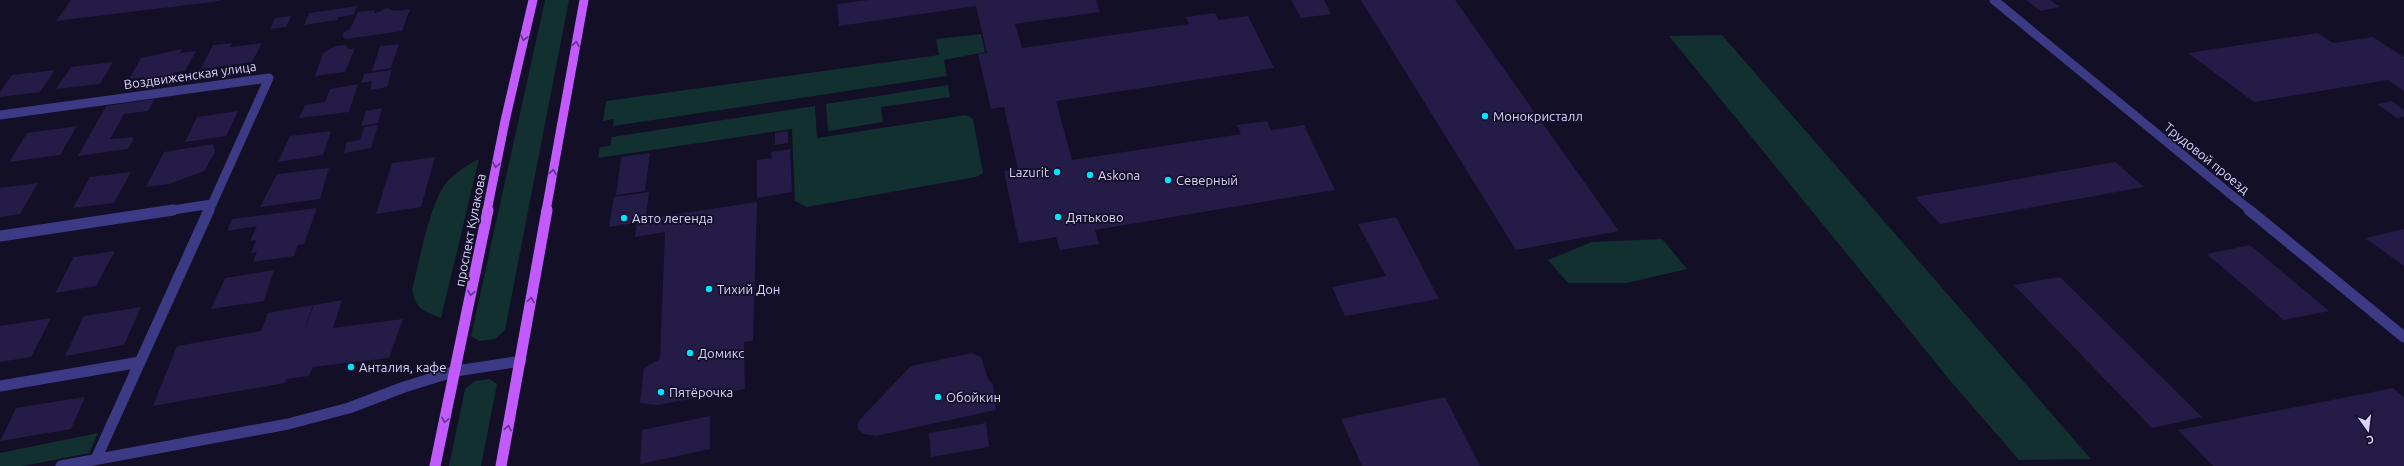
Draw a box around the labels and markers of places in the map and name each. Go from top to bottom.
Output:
place label: Монокристалл [1493,109,1583,123]
marker: Монокристалл [1480,111,1490,121]
place label: Lazurit [1009,165,1049,179]
marker: Lazurit [1052,167,1062,177]
place label: Askona [1098,168,1140,182]
marker: Askona [1085,170,1095,180]
place label: Северный [1176,173,1238,187]
marker: Северный [1163,175,1173,185]
place label: Дятьково [1066,210,1124,224]
place label: Авто легенда [632,211,713,225]
marker: Дятьково [1053,212,1063,222]
marker: Авто легенда [619,213,629,223]
place label: Тихий Дон [717,282,780,296]
marker: Тихий Дон [704,284,714,294]
place label: Домикс [698,346,744,360]
marker: Домикс [685,348,695,358]
place label: Анталия, кафе [359,360,446,375]
marker: Анталия, кафе [346,362,356,372]
place label: Пятёрочка [669,385,733,399]
marker: Пятёрочка [656,387,666,397]
place label: Обойкин [946,390,1001,404]
marker: Обойкин [933,392,943,402]

